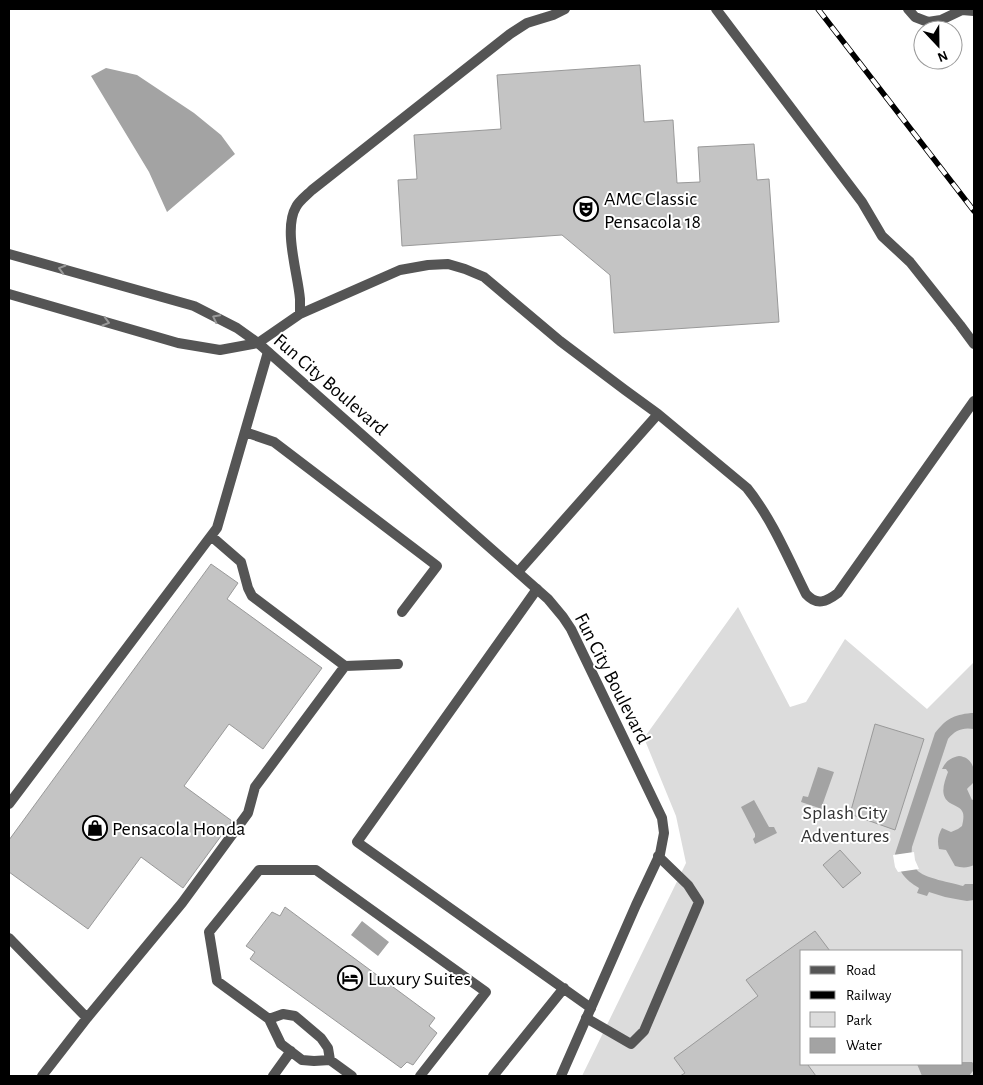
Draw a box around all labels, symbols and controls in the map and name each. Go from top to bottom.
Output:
north arrow [913,20,963,70]
text: N [935,48,950,64]
place label: AMC Classic Pensacola 18 [604,189,701,232]
theatre icon: AMC Classic Pensacola 18 [573,196,599,222]
one-way arrow [58,264,67,274]
one-way arrow [213,314,222,324]
one-way arrow [101,317,110,327]
street label: Fun City Boulevard [270,330,391,439]
street label: Fun City Boulevard [571,610,654,747]
park label: Splash City Adventures [801,803,889,846]
shop icon: Pensacola Honda [82,815,108,841]
place label: Pensacola Honda [112,819,246,839]
legend [800,950,963,1065]
text: Road [846,963,876,978]
hotel icon: Luxury Suites [337,965,363,991]
place label: Luxury Suites [368,969,471,989]
text: Railway [846,988,892,1003]
text: Park [846,1013,872,1028]
text: Water [846,1038,882,1053]

